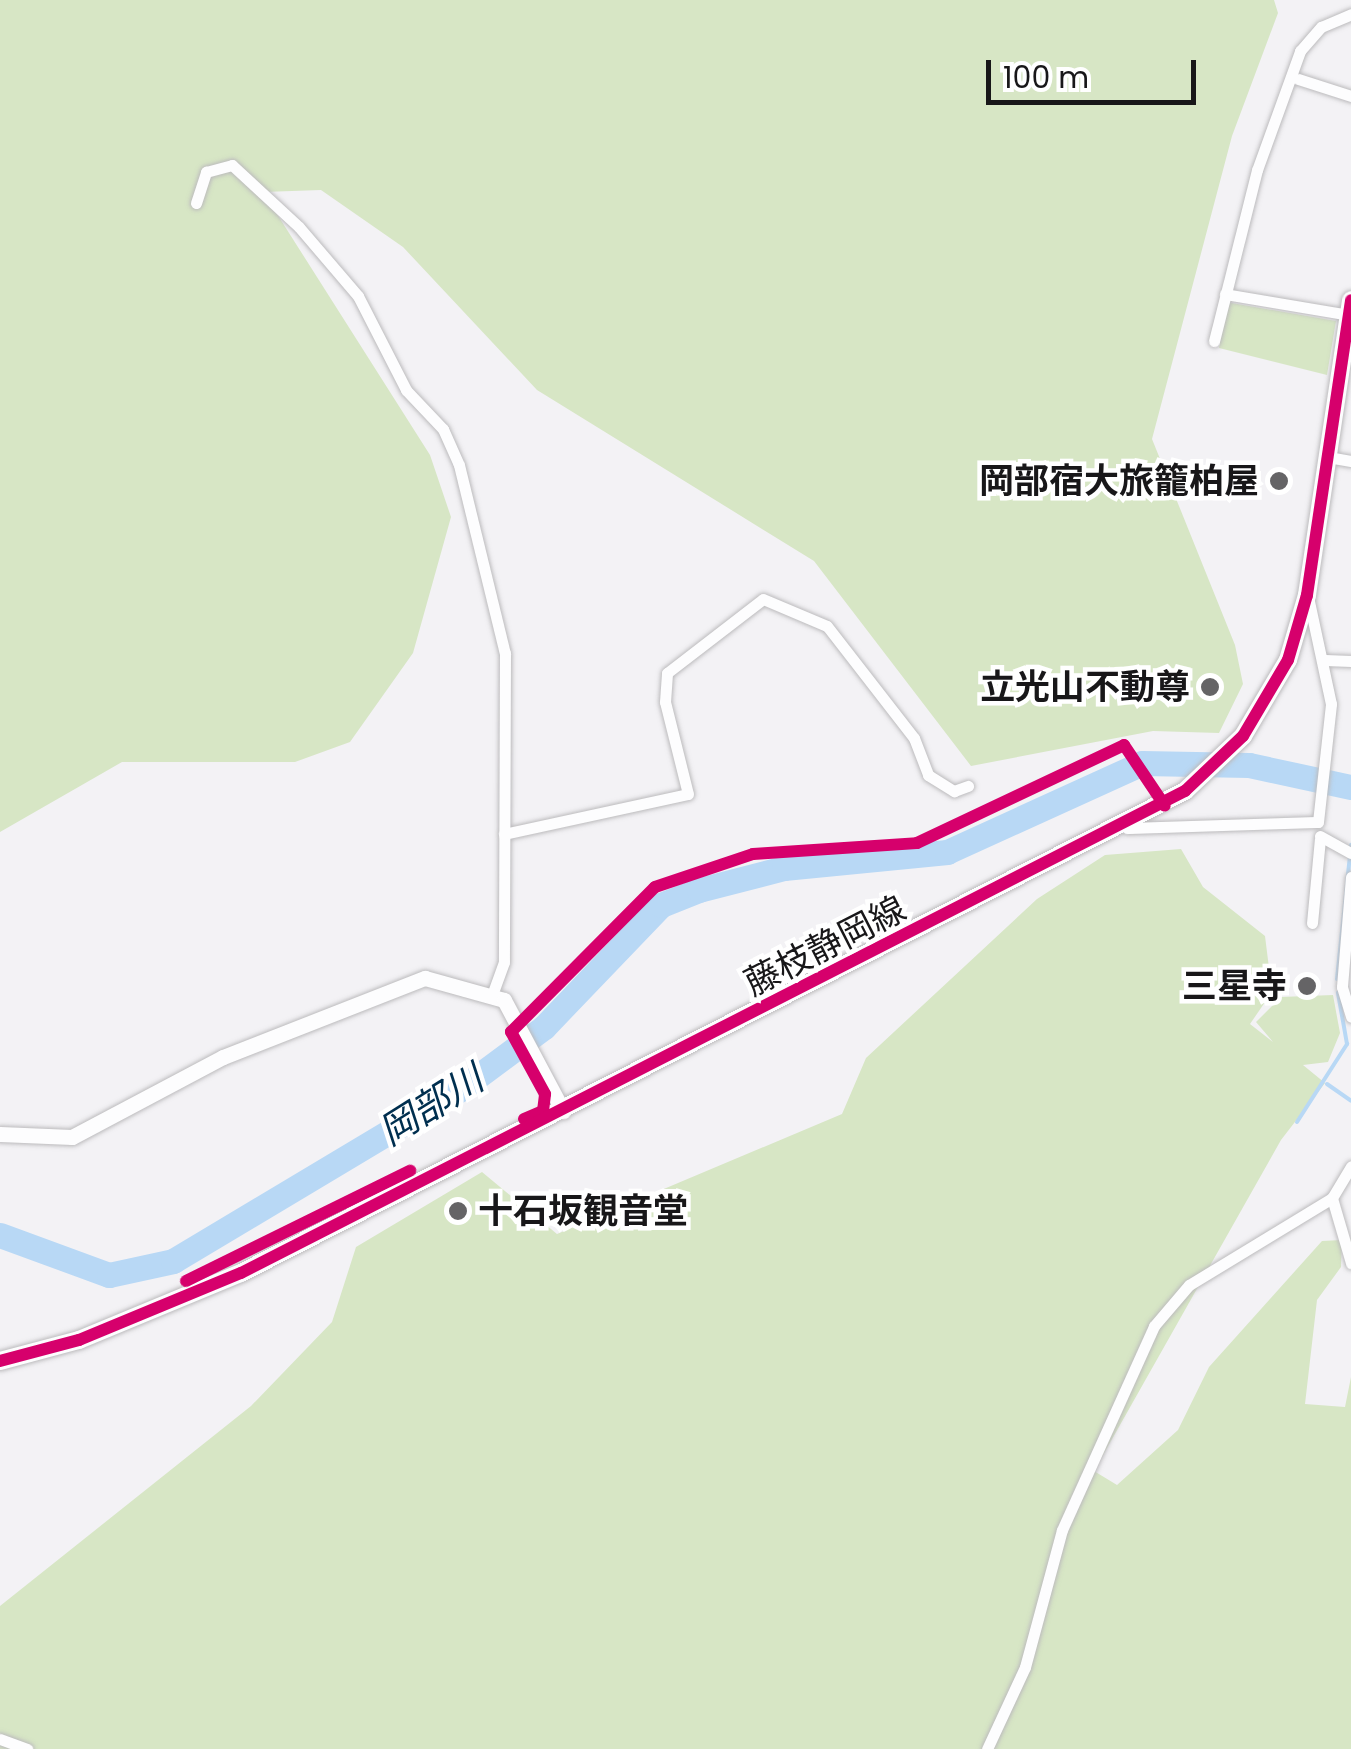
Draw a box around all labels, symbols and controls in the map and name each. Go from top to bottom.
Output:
scale bar [991,40,1201,102]
text: 100 m [1003,56,1089,99]
place label: 岡部宿大旅籠柏屋 [979,460,1259,502]
marker: 岡部宿大旅籠柏屋 [1268,470,1290,492]
place label: 立光山不動尊 [980,666,1190,708]
marker: 立光山不動尊 [1199,676,1221,698]
street label: 藤枝静岡線 [738,888,912,1004]
place label: 三星寺 [1182,965,1287,1007]
marker: 三星寺 [1296,975,1318,997]
water label: 岡部川 [371,1055,491,1155]
place label: 十石坂観音堂 [478,1190,688,1232]
marker: 十石坂観音堂 [447,1200,469,1222]

